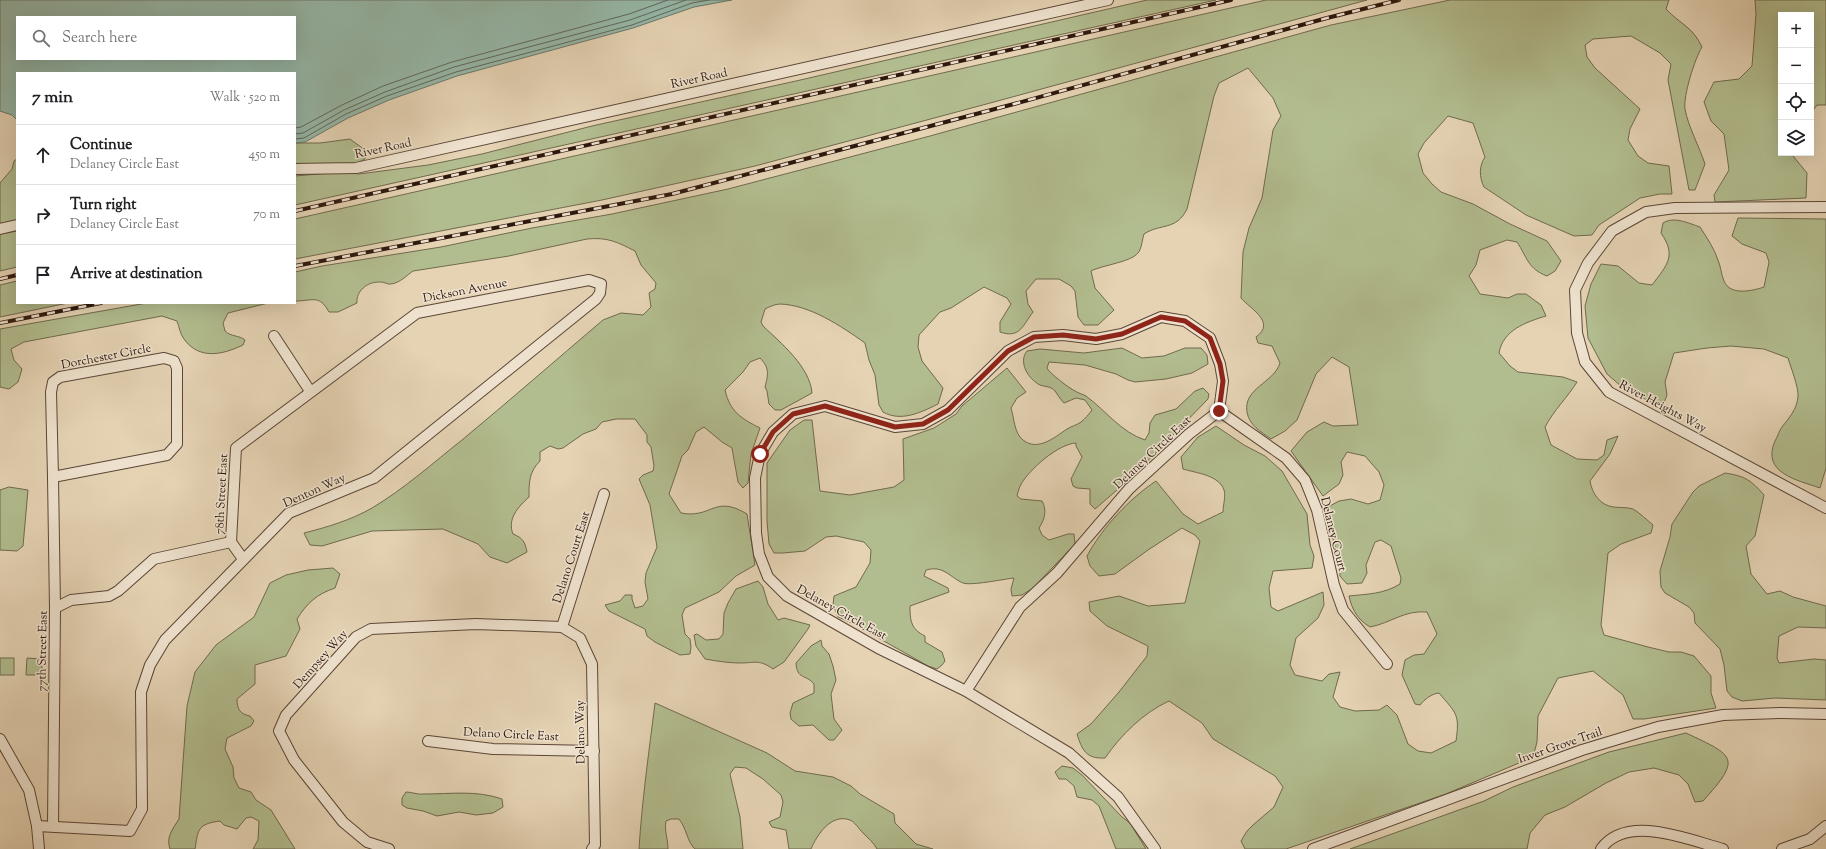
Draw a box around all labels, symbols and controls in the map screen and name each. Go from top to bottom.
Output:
map controls [1778,12,1814,156]
button: + [1778,12,1814,48]
search box [16,16,296,60]
icon: search [30,27,52,49]
text: Search here [62,28,137,49]
button: − [1778,48,1814,84]
street label: River Road [669,64,729,94]
button: locate [1778,84,1814,120]
text: 7 min [32,86,73,110]
text: Walk · 520 m [210,89,280,107]
button: layers [1778,120,1814,156]
street label: River Road [353,134,413,164]
text: Continue [70,135,132,156]
icon: ahead [32,144,54,166]
text: 450 m [249,146,280,164]
text: Delaney Circle East [70,156,179,174]
text: Turn right [70,195,136,216]
icon: right [32,204,54,226]
text: 70 m [253,206,280,224]
text: Delaney Circle East [70,216,179,234]
icon: arrive [32,264,54,286]
text: Arrive at destination [70,264,203,285]
street label: Dickson Avenue [421,274,509,308]
street label: Dorchester Circle [60,339,153,375]
street label: River Heights Way [1615,376,1710,438]
route end [1210,402,1228,420]
street label: Delaney Circle East [1110,412,1196,494]
route start [751,445,769,463]
street label: 78th Street East [211,453,233,535]
street label: Denton Way [280,469,348,513]
street label: Delaney Court [1315,495,1351,573]
street label: Delano Court East [549,509,595,606]
street label: Delaney Circle East [793,581,890,645]
street label: 77th Street East [33,610,53,692]
street label: Dempsey Way [289,626,352,693]
street label: Delano Way [571,700,591,764]
street label: Inver Grove Trail [1516,723,1605,769]
street label: Delano Circle East [463,724,559,746]

